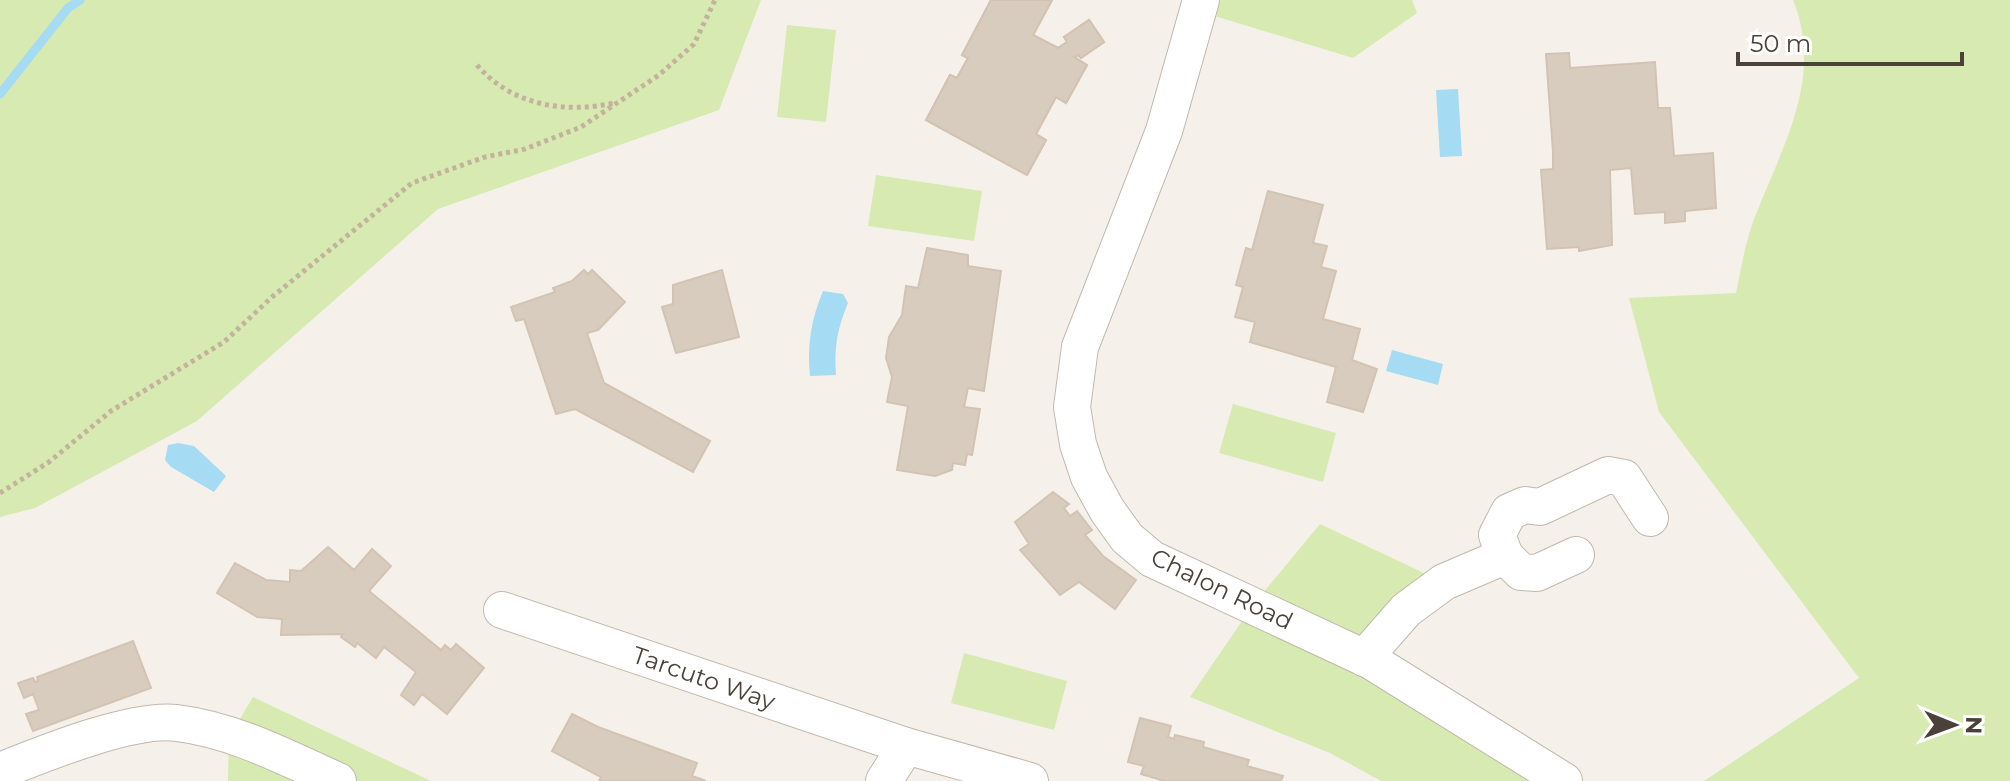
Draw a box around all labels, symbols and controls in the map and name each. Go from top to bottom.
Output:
scale bar [1738,16,1962,66]
text: 50 m [1750,29,1811,58]
street label: Chalon Road [1146,542,1298,636]
street label: Tarcuto Way [629,640,779,716]
north arrow [1914,685,1994,765]
text: N [1960,716,1987,734]

